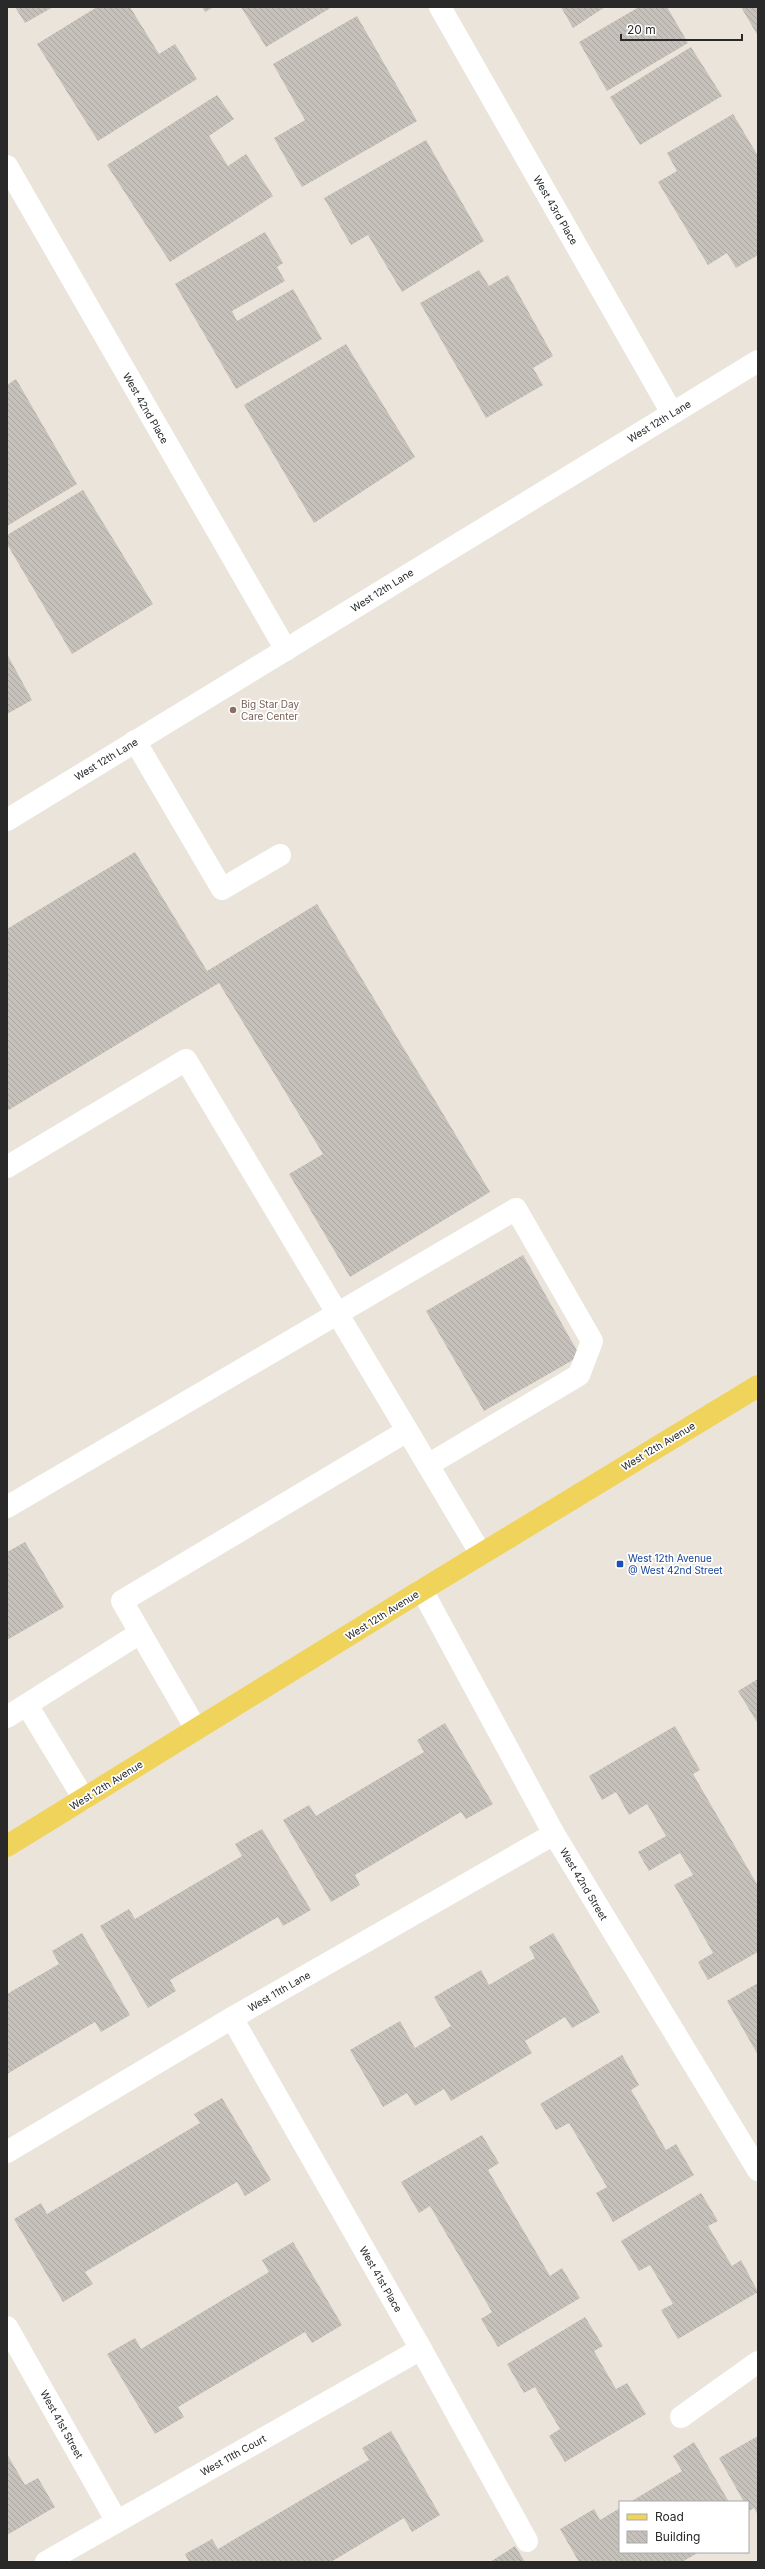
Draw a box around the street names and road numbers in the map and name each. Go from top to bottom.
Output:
street label: West 43rd Place [531,173,581,247]
street label: West 42nd Place [121,370,171,446]
street label: West 12th Lane [625,397,693,445]
street label: West 12th Lane [348,566,416,614]
street label: West 12th Lane [72,735,140,783]
street label: West 12th Avenue [619,1419,697,1473]
street label: West 12th Avenue [343,1588,421,1642]
street label: West 12th Avenue [67,1758,145,1812]
street label: West 42nd Street [558,1846,611,1923]
street label: West 11th Lane [246,1968,312,2014]
street label: West 41st Place [357,2244,405,2314]
street label: West 41st Street [38,2388,86,2461]
street label: West 11th Court [198,2432,269,2478]

